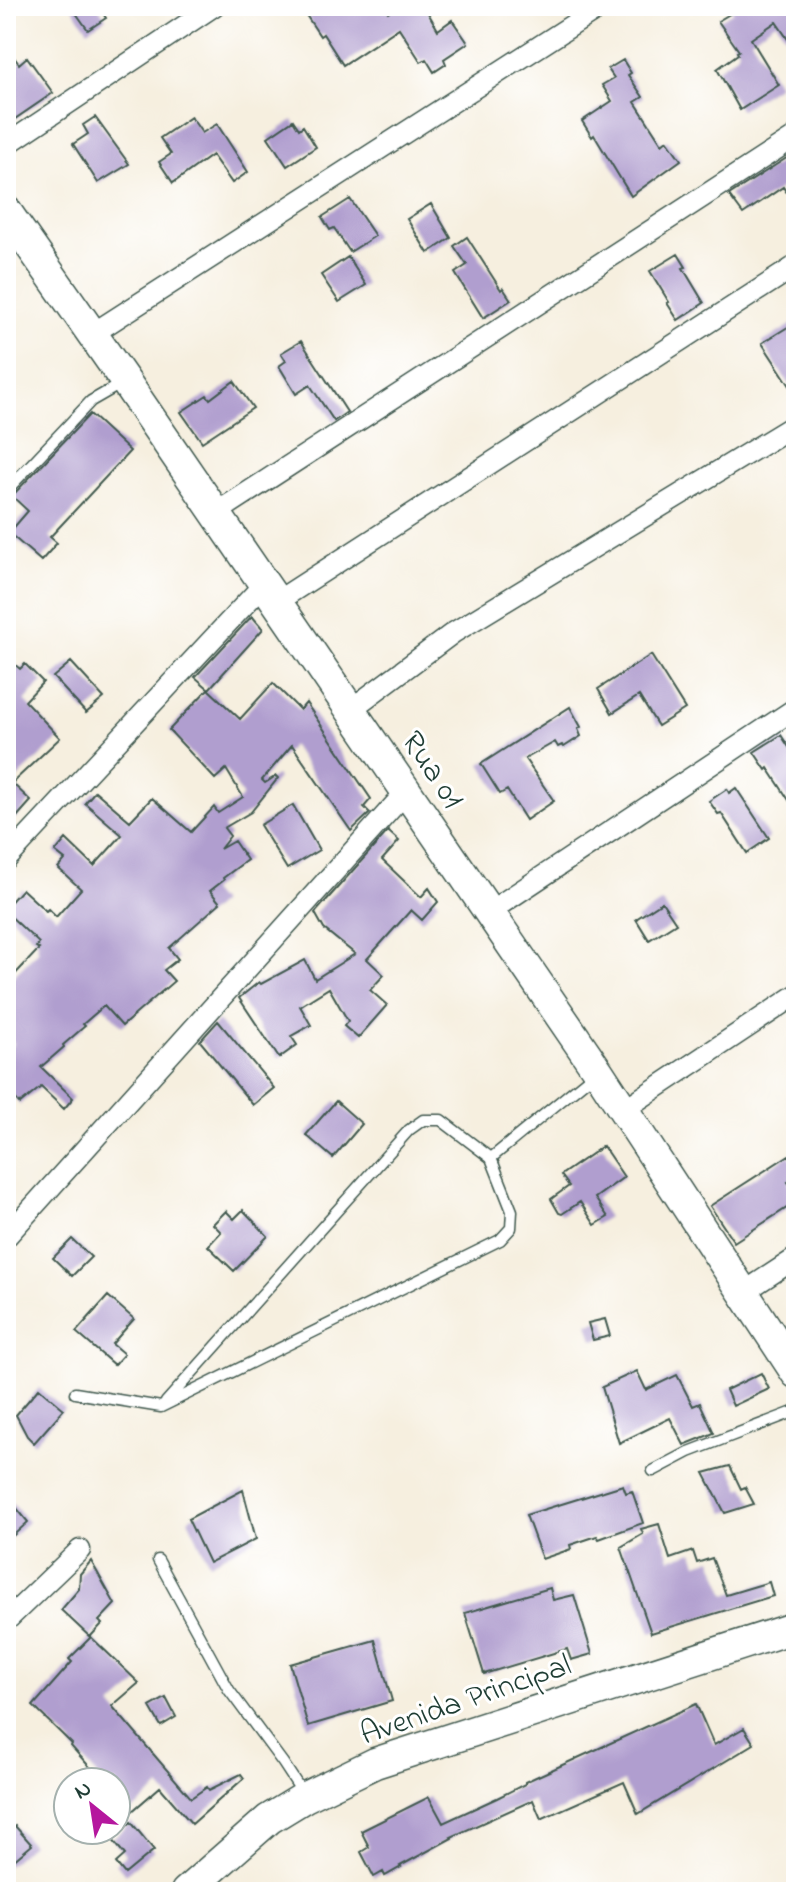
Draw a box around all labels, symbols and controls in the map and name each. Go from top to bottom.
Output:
street label: Rua 01 [388,723,474,819]
street label: Avenida Principal [354,1643,578,1759]
north arrow [52,1766,132,1846]
text: N [69,1774,98,1809]

